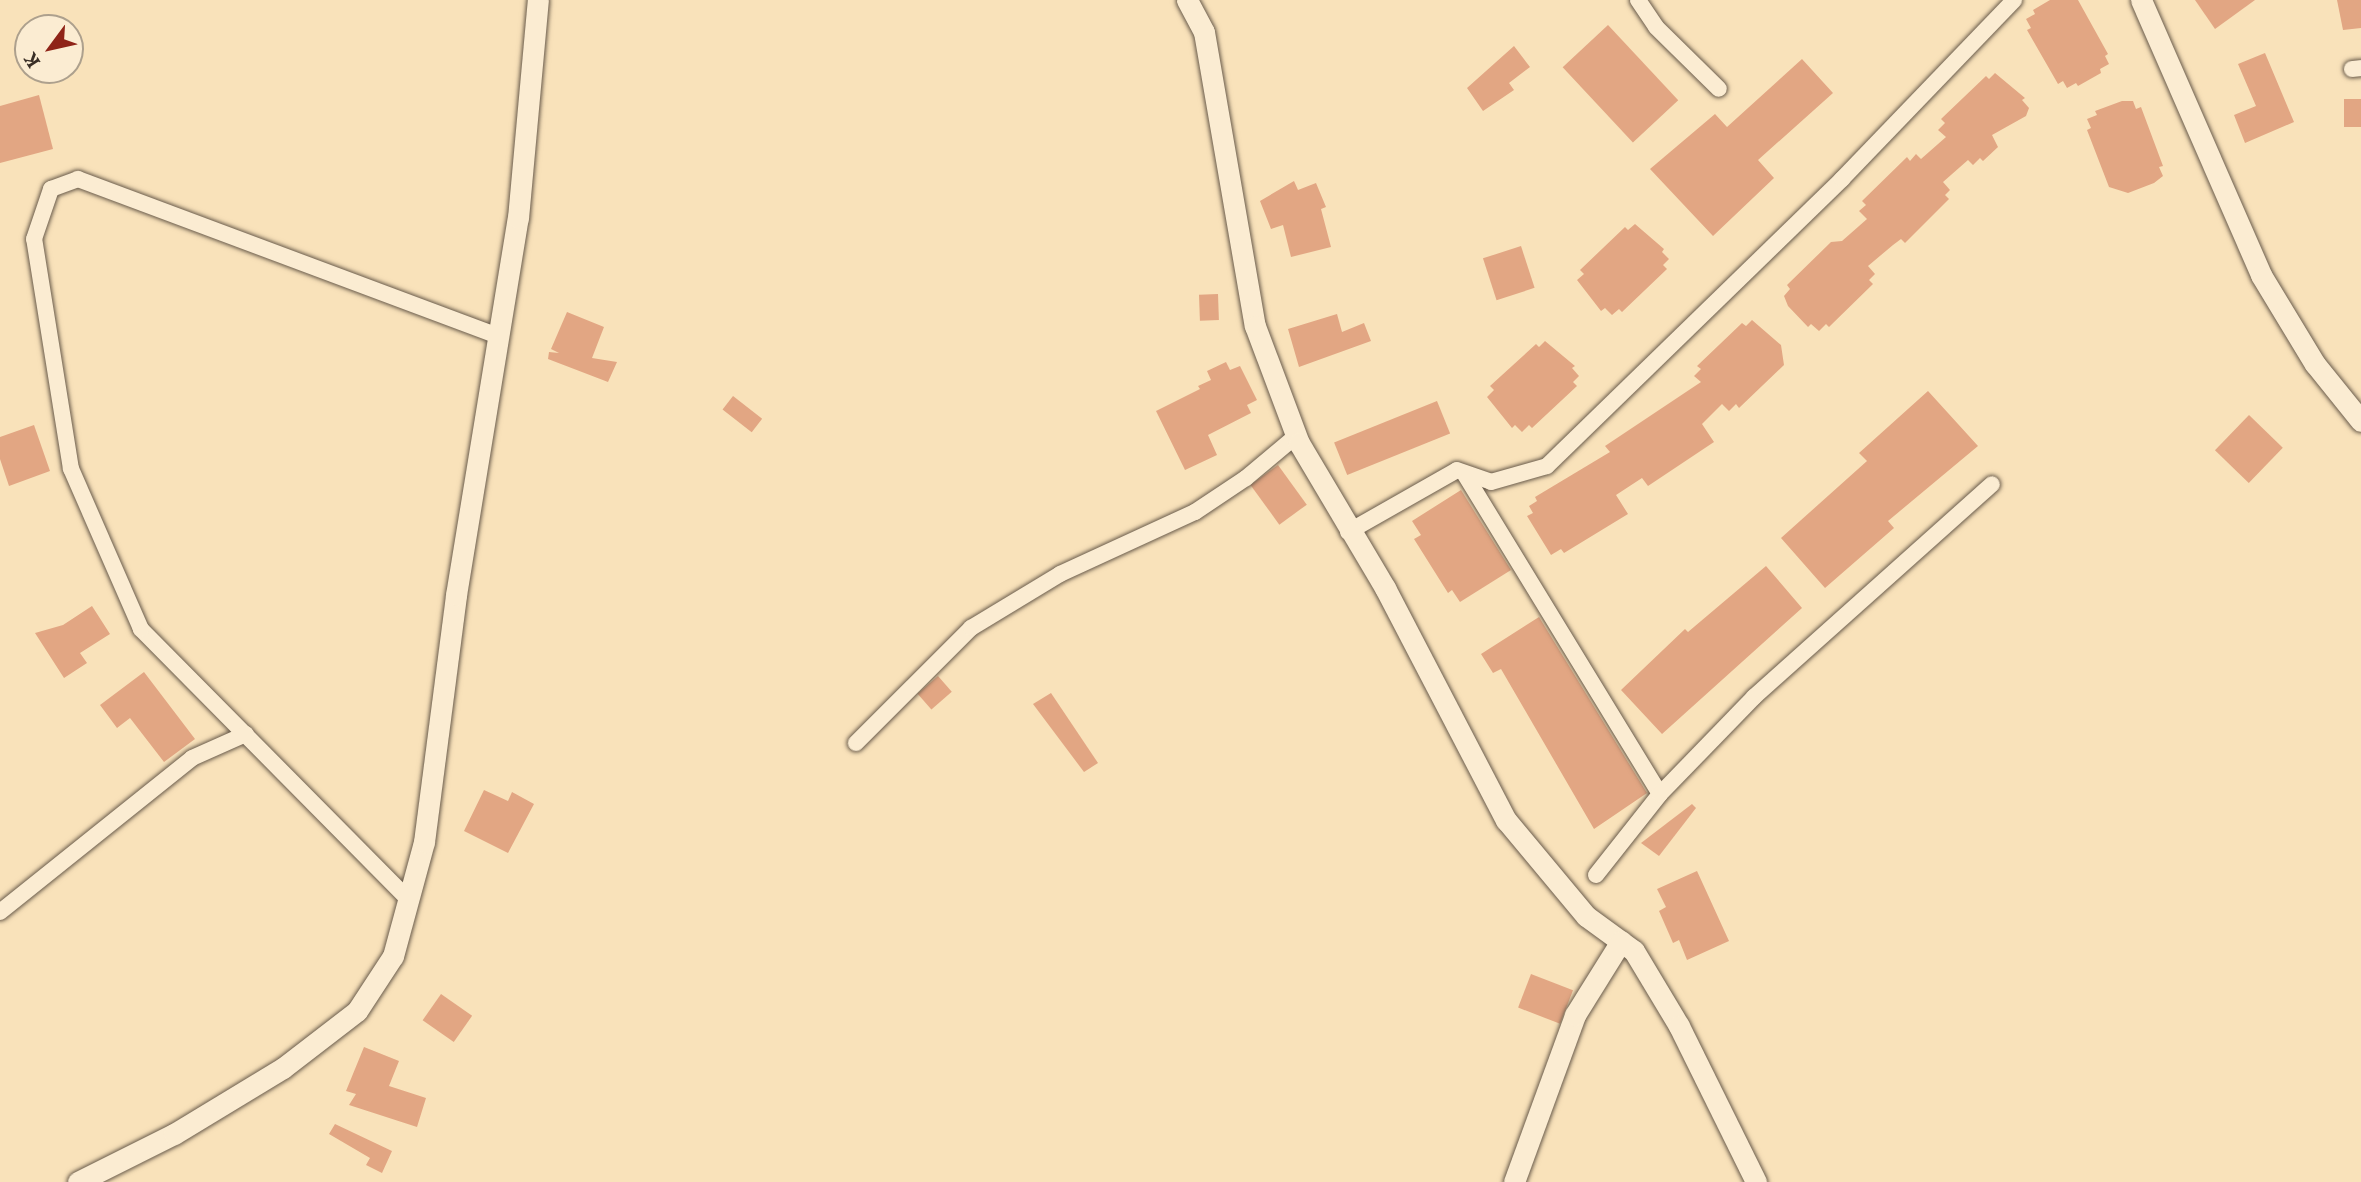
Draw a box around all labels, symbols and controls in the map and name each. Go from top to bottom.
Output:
north arrow [14,14,84,84]
text: K [18,47,48,72]

